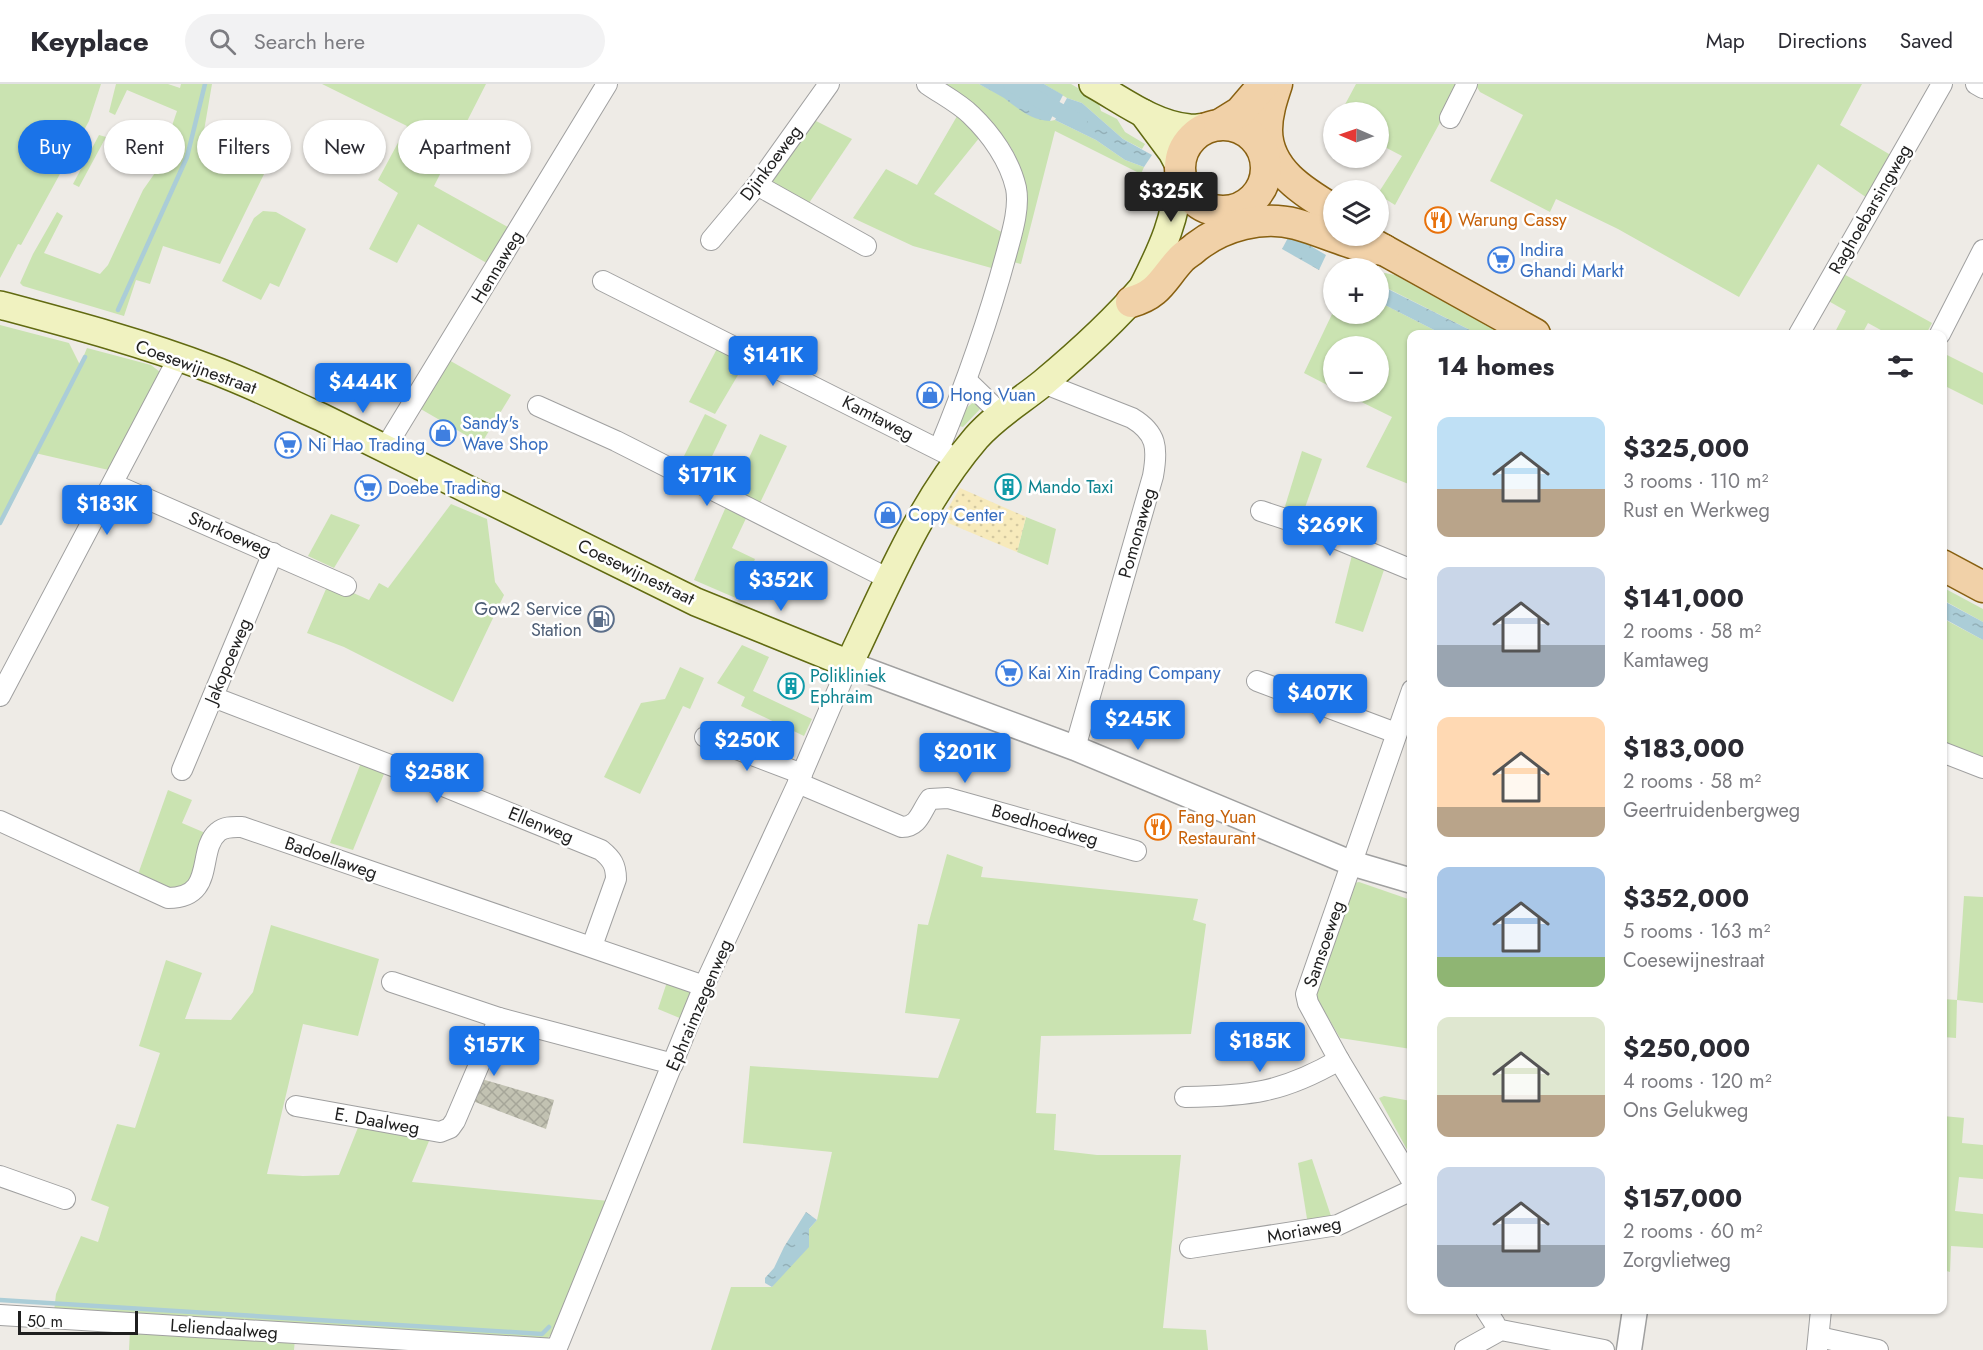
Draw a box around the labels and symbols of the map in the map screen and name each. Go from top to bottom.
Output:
north arrow [1323,102,1389,168]
street label: Djinkoeweg [734,120,808,206]
street label: Raghoebarsingweg [1822,139,1918,279]
pin: $325K [1129,172,1213,223]
restaurant icon: Warung Cassy [1423,205,1453,235]
place label: Warung Cassy [1458,207,1567,233]
street label: Hennaweg [465,226,529,308]
place label: Indira Ghandi Markt [1520,237,1624,284]
supermarket icon: Indira Ghandi Markt [1486,245,1516,275]
street label: Coesewijnestraat [132,333,261,401]
pin: $141K [731,336,815,387]
pin: $444K [321,363,405,414]
shop icon: Hong Vuan [915,380,945,410]
place label: Hong Vuan [950,382,1036,408]
street label: Kamtaweg [838,389,918,447]
place label: Sandy's Wave Shop [462,410,548,457]
shop icon: Sandy's Wave Shop [428,418,458,448]
supermarket icon: Ni Hao Trading [273,430,303,460]
place label: Ni Hao Trading [308,432,425,458]
pin: $171K [665,456,749,507]
building icon: Mando Taxi [993,472,1023,502]
supermarket icon: Doebe Trading [353,473,383,503]
place label: Mando Taxi [1028,474,1114,500]
place label: Doebe Trading [388,475,501,501]
pin: $183K [65,485,149,536]
street label: Pomonaweg [1112,485,1162,581]
shop icon: Copy Center [873,500,903,530]
place label: Copy Center [908,502,1005,528]
street label: Storkoeweg [184,505,276,563]
pin: $269K [1288,506,1372,557]
street label: Coesewijnestraat [573,532,699,612]
pin: $352K [739,561,823,612]
place label: Gow2 Service Station [474,596,582,643]
fuel station icon: Gow2 Service Station [586,604,616,634]
street label: Jakopoeweg [197,614,258,710]
supermarket icon: Kai Xin Trading Company [994,658,1024,688]
place label: Kai Xin Trading Company [1028,660,1221,686]
place label: Polikliniek Ephraim [810,663,886,710]
building icon: Polikliniek Ephraim [776,671,806,701]
pin: $407K [1278,674,1362,725]
pin: $245K [1096,700,1180,751]
pin: $250K [705,721,789,772]
pin: $201K [923,733,1007,784]
pin: $258K [395,753,479,804]
street label: Boedhoedweg [989,797,1101,853]
street label: Ellenweg [504,800,578,850]
place label: Fang Yuan Restaurant [1178,804,1256,851]
restaurant icon: Fang Yuan Restaurant [1143,812,1173,842]
street label: Badoellaweg [281,830,381,886]
street label: Samsoeweg [1297,897,1351,991]
street label: Ephraimzegenweg [660,935,738,1075]
pin: $185K [1218,1022,1302,1073]
pin: $157K [452,1026,536,1077]
street label: E. Daalweg [332,1101,422,1141]
street label: Moriaweg [1265,1210,1343,1250]
scale bar [18,1308,138,1336]
street label: Leliendaalweg [169,1312,279,1346]

